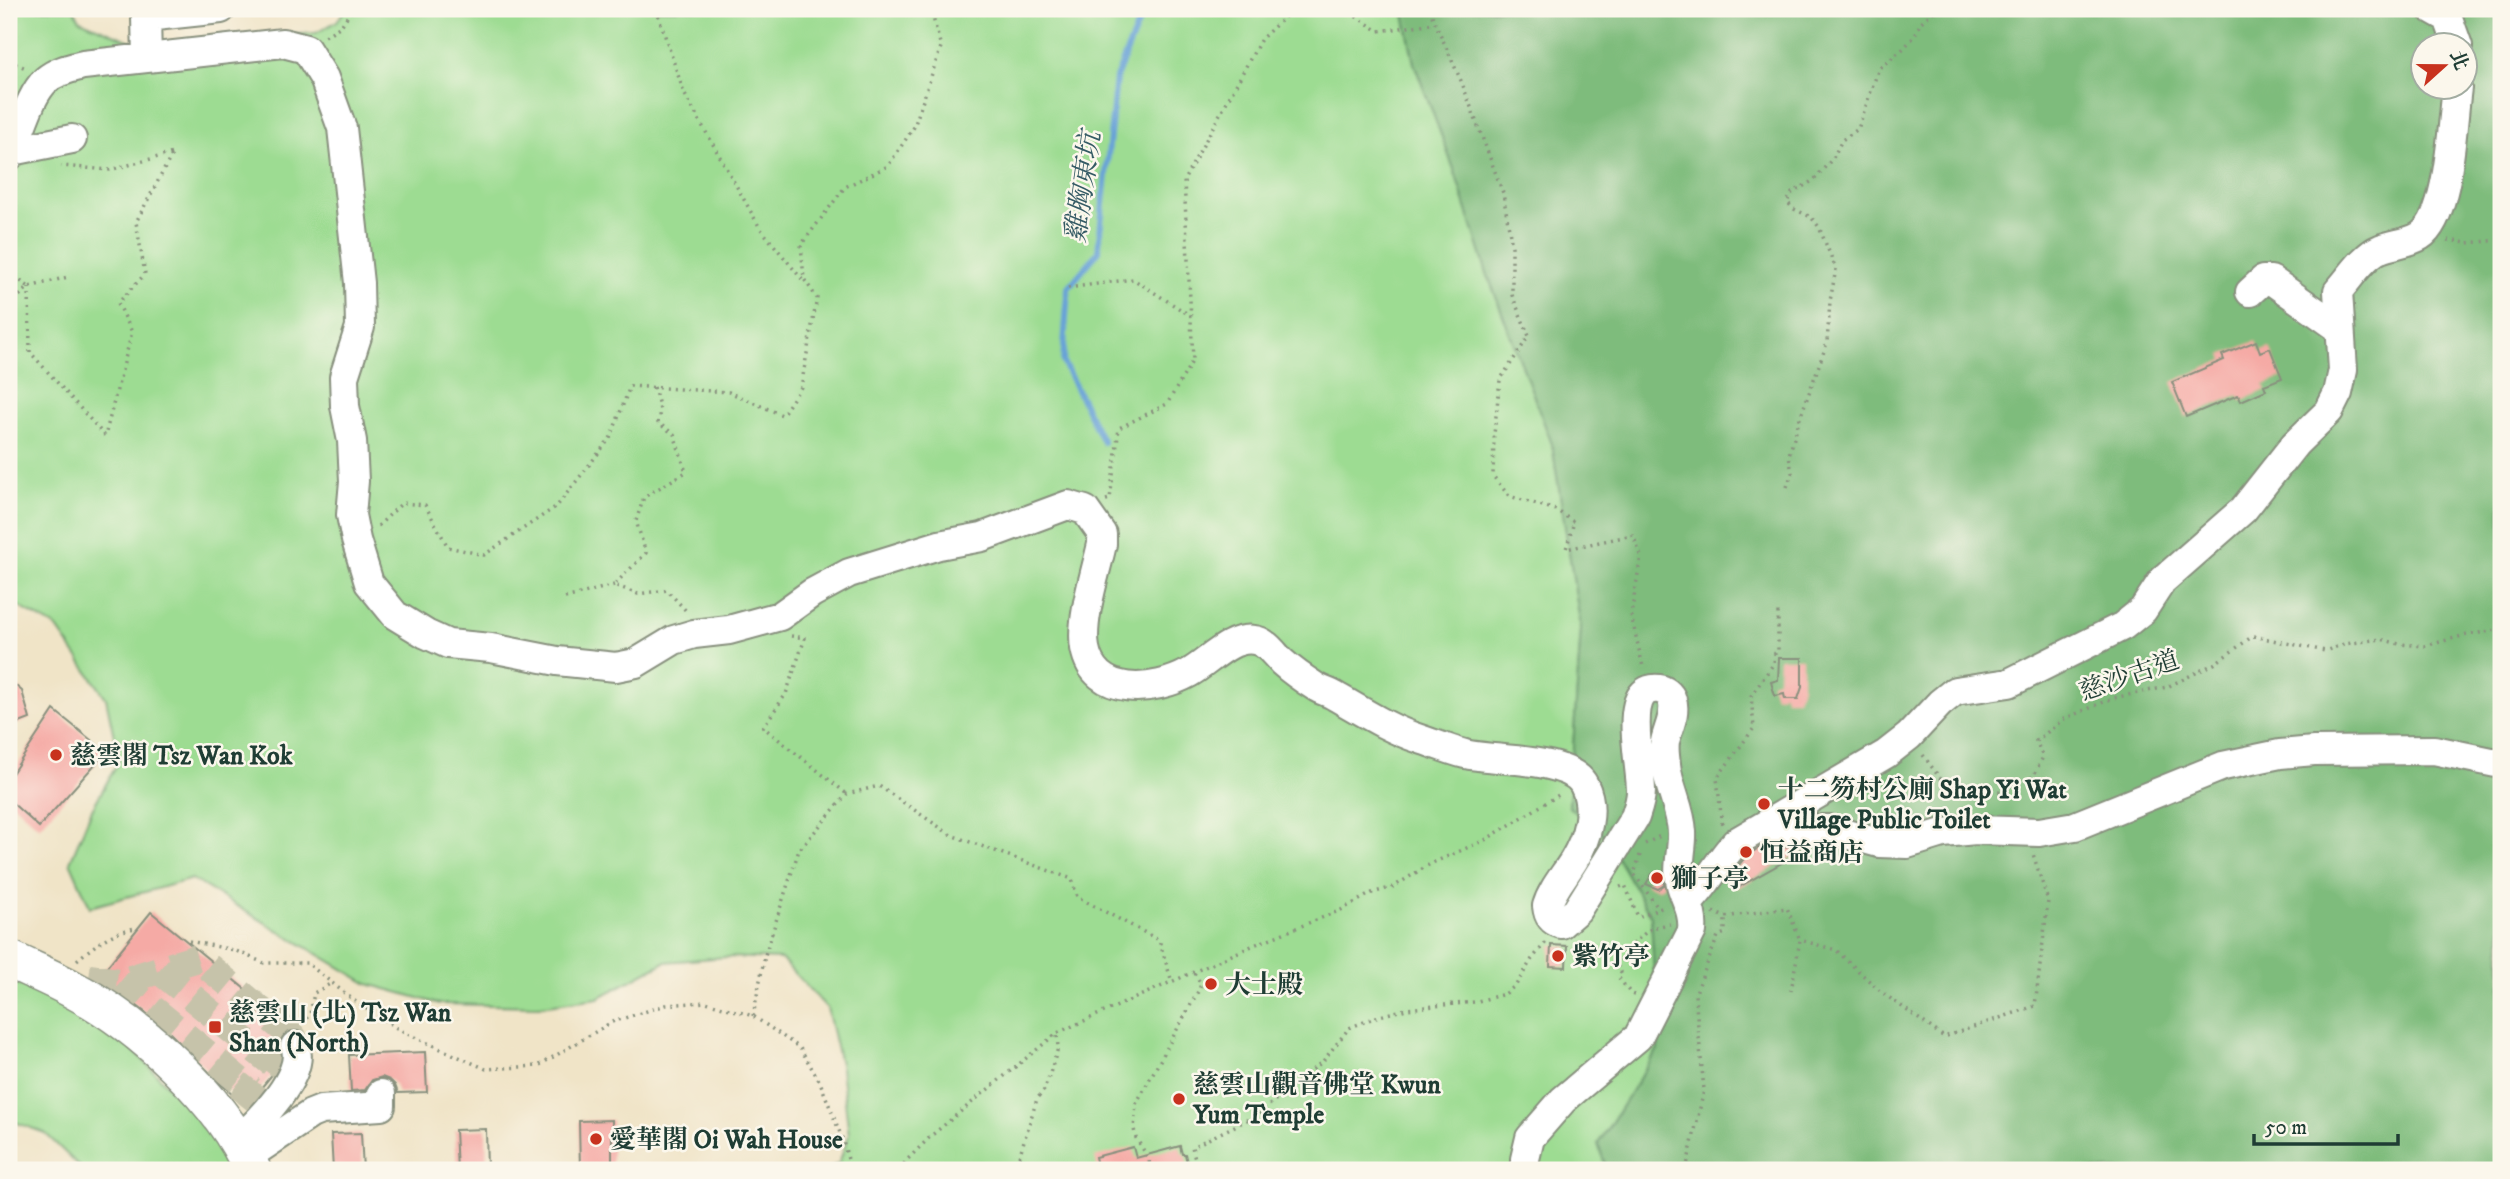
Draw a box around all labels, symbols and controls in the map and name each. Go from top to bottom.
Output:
north arrow [2408,32,2478,102]
text: 北 [2444,47,2473,73]
water label: 雞胸東坑 [1058,125,1109,245]
street label: 慈沙古道 [2075,644,2184,709]
place label: 慈雲閣 Tsz Wan Kok [70,740,294,773]
marker: 慈雲閣 Tsz Wan Kok [48,747,64,763]
place label: 十二笏村公廁 Shap Yi Wat Village Public Toilet [1777,774,2067,837]
marker: 十二笏村公廁 Shap Yi Wat Village Public Toilet [1756,796,1772,812]
place label: 恒益商店 [1760,837,1864,870]
marker: 恒益商店 [1738,844,1754,860]
place label: 獅子亭 [1671,863,1749,896]
marker: 獅子亭 [1649,870,1665,886]
place label: 紫竹亭 [1572,941,1650,974]
marker: 紫竹亭 [1550,948,1566,964]
place label: 大士殿 [1225,969,1303,1002]
marker: 大士殿 [1203,976,1219,992]
place label: 慈雲山 (北) Tsz Wan Shan (North) [229,997,452,1060]
marker: 慈雲山 (北) Tsz Wan Shan (North) [207,1019,223,1035]
place label: 慈雲山觀音佛堂 Kwun Yum Temple [1192,1069,1441,1132]
marker: 慈雲山觀音佛堂 Kwun Yum Temple [1171,1091,1187,1107]
scale bar [2254,1102,2398,1146]
text: 50 m [2265,1115,2307,1141]
place label: 愛華閣 Oi Wah House [610,1124,843,1157]
marker: 愛華閣 Oi Wah House [588,1131,604,1147]

